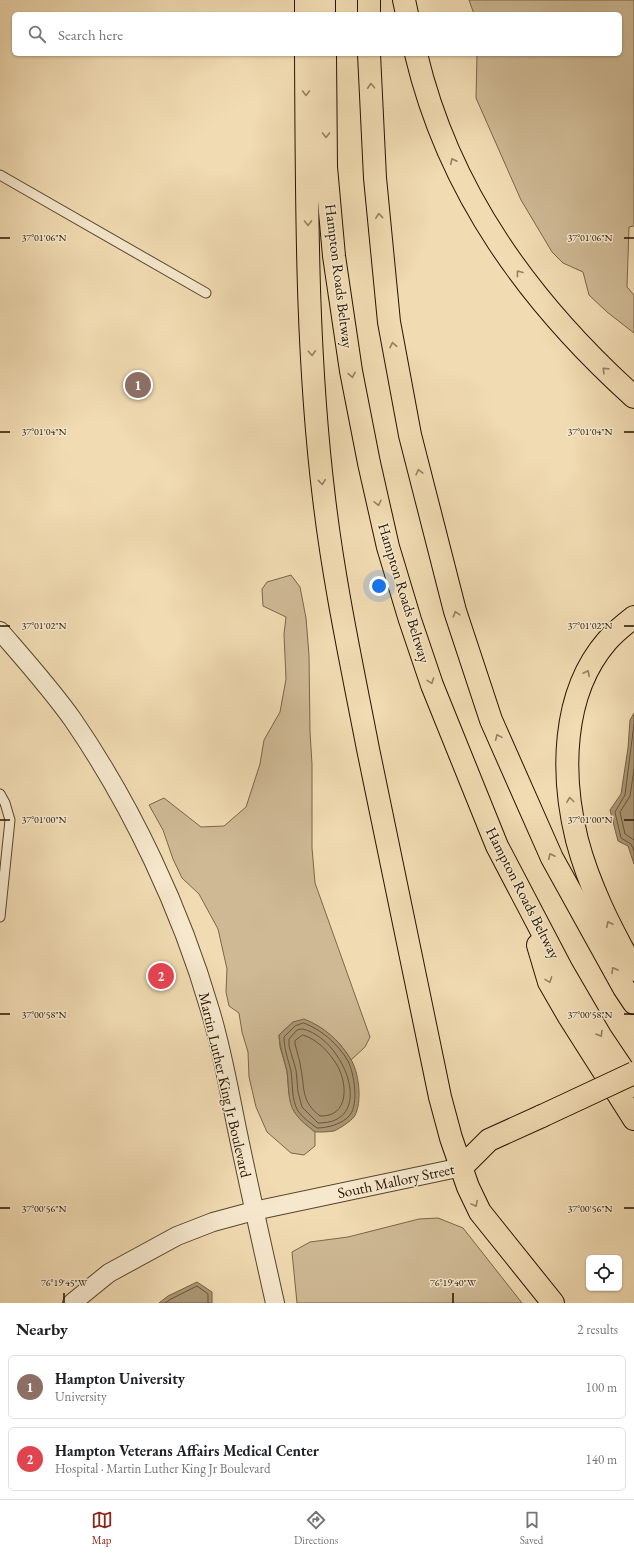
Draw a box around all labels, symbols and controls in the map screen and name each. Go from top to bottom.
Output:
search box [12,12,622,56]
icon: search [26,23,48,45]
text: Search here [58,25,123,44]
one-way arrow [366,83,375,89]
one-way arrow [302,90,310,96]
one-way arrow [321,132,330,138]
one-way arrow [450,158,458,166]
street label: Hampton Roads Beltway [321,203,358,350]
one-way arrow [375,212,384,219]
one-way arrow [304,220,312,226]
text: 37°01'06"N [22,231,67,244]
text: 37°01'06"N [568,231,613,244]
one-way arrow [516,270,524,277]
one-way arrow [390,341,398,348]
one-way arrow [307,350,316,356]
one-way arrow [602,367,610,375]
pin: 1 [125,370,151,400]
one-way arrow [347,372,356,378]
text: 37°01'04"N [22,425,67,438]
text: 37°01'04"N [568,425,613,438]
one-way arrow [416,469,424,475]
one-way arrow [318,479,327,485]
one-way arrow [373,499,382,506]
street label: Hampton Roads Beltway [374,521,435,666]
your location [369,576,389,596]
one-way arrow [452,611,461,618]
text: 37°01'02"N [22,619,67,632]
text: 37°01'02"N [568,619,613,632]
one-way arrow [582,670,590,678]
one-way arrow [426,677,435,684]
one-way arrow [495,734,503,742]
one-way arrow [566,797,575,803]
text: 37°01'00"N [22,813,67,826]
text: 37°01'00"N [568,813,613,826]
street label: Hampton Roads Beltway [482,824,565,962]
one-way arrow [548,853,556,860]
one-way arrow [606,920,614,928]
pin: 2 [148,961,174,991]
one-way arrow [611,967,618,974]
one-way arrow [544,976,553,983]
street label: Martin Luther King Jr Boulevard [195,990,256,1180]
text: 37°00'58"N [22,1008,67,1021]
text: 37°00'58"N [568,1008,613,1021]
one-way arrow [595,1030,602,1037]
street label: South Mallory Street [336,1159,456,1202]
one-way arrow [471,1200,478,1207]
text: 37°00'56"N [22,1202,67,1215]
text: 37°00'56"N [568,1202,613,1215]
map controls [586,1255,622,1291]
button: locate [586,1255,622,1291]
text: 76°19'45"W [41,1276,88,1289]
text: 76°19'40"W [430,1276,477,1289]
text: Nearby [16,1318,68,1340]
text: 2 results [577,1321,618,1338]
text: Hampton University [55,1369,185,1388]
text: 1 [27,1379,33,1396]
text: 100 m [586,1379,617,1396]
text: University [55,1388,107,1405]
text: Hampton Veterans Affairs Medical Center [55,1441,319,1460]
text: 2 [27,1451,33,1468]
text: 140 m [586,1451,617,1468]
text: Hospital · Martin Luther King Jr Boulevard [55,1460,270,1477]
tab: Map [91,1509,113,1547]
tab: Directions [294,1509,338,1547]
tab: Saved [520,1509,543,1547]

